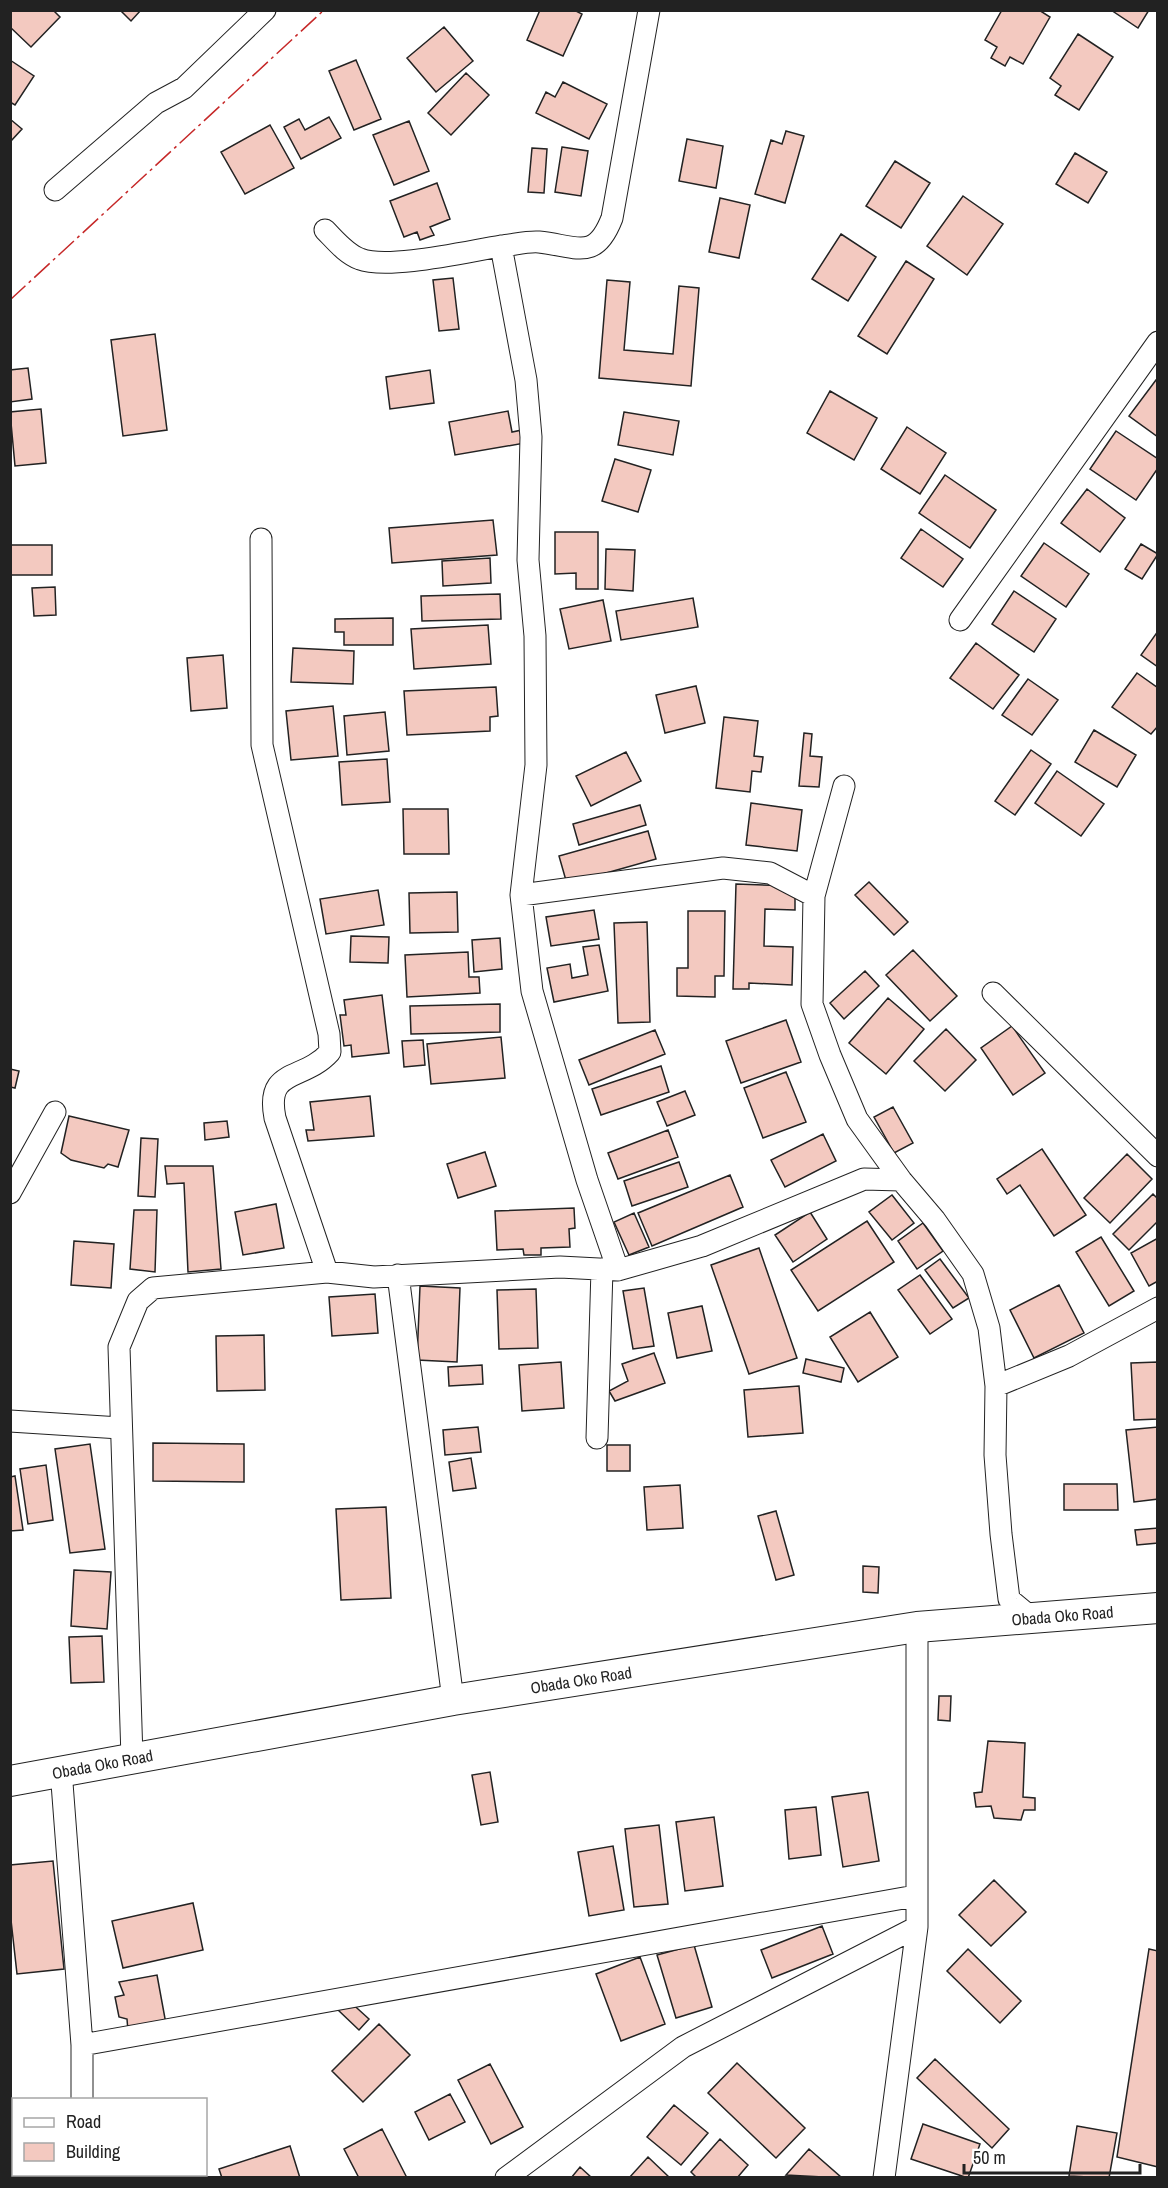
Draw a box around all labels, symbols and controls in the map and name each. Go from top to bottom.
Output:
street label: Obada Oko Road [1011,1601,1114,1631]
street label: Obada Oko Road [529,1661,633,1699]
street label: Obada Oko Road [50,1744,155,1784]
legend [12,2098,207,2176]
text: Road [66,2109,101,2134]
scale bar [964,2137,1140,2175]
text: Building [66,2139,121,2164]
text: 50 m [973,2145,1006,2170]

